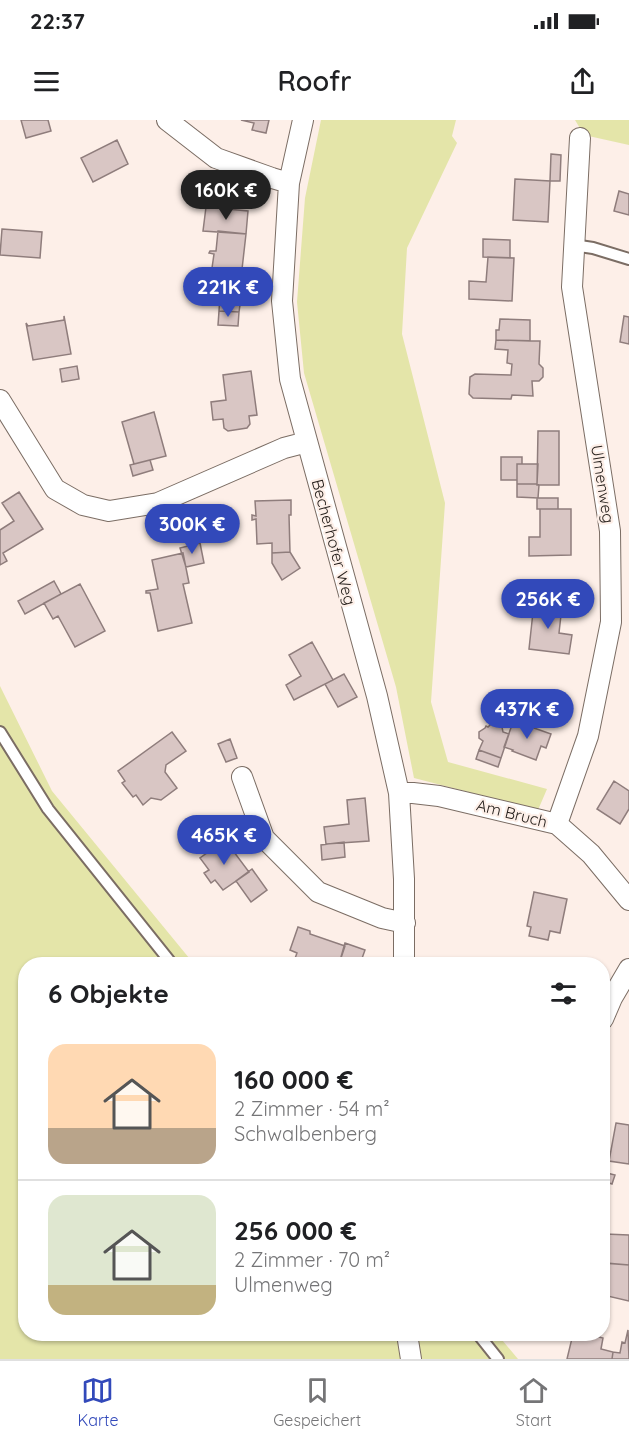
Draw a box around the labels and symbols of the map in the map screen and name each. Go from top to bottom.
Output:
pin: 160K € [177,170,275,221]
pin: 221K € [179,267,277,318]
street label: Ulmenweg [587,443,619,525]
street label: Becherhofer Weg [308,477,360,607]
pin: 300K € [143,504,241,555]
pin: 256K € [499,579,597,630]
pin: 437K € [478,689,576,740]
street label: Am Bruch [474,795,550,831]
pin: 465K € [175,815,273,866]

